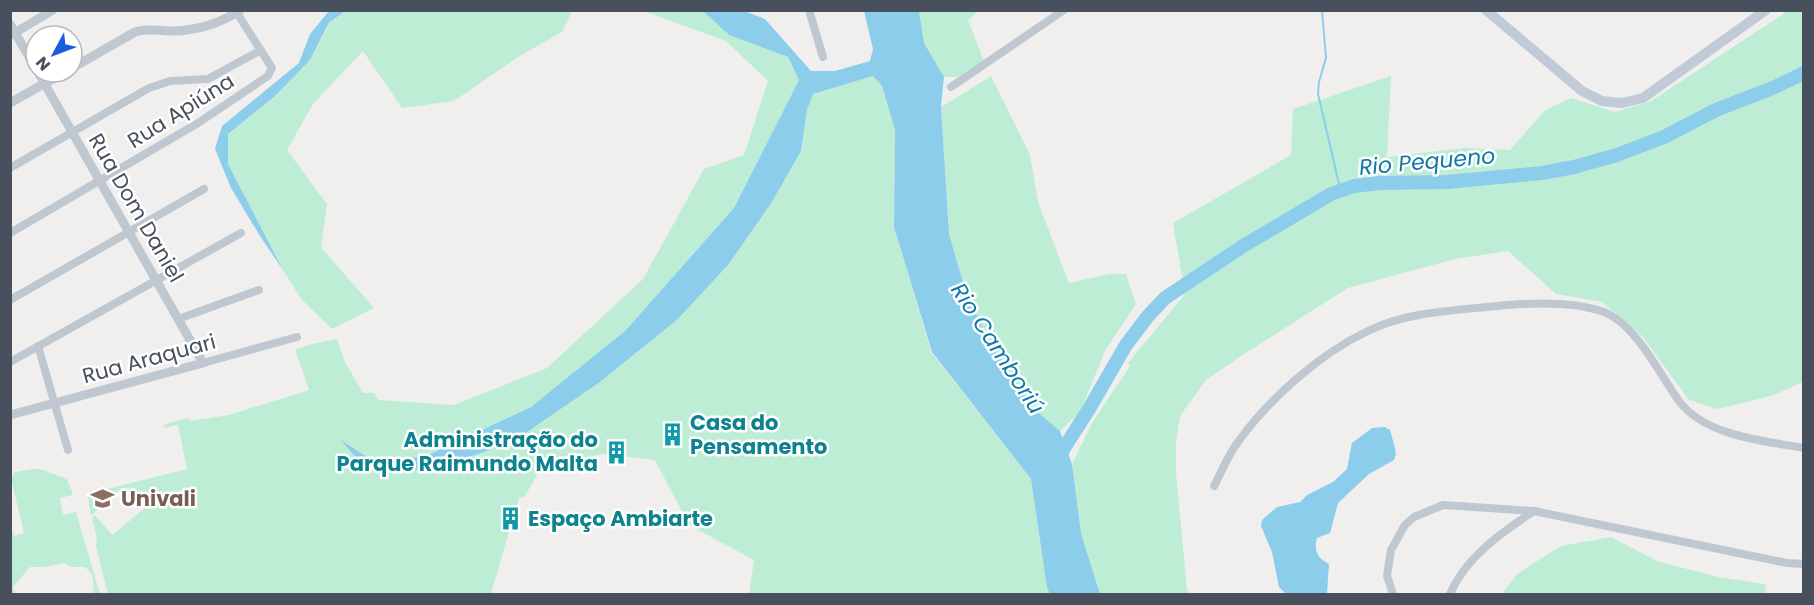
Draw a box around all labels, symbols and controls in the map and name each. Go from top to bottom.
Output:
north arrow [24,24,84,84]
text: N [30,51,56,76]
street label: Rua Apiúna [122,66,240,155]
street label: Rua Dom Daniel [82,128,191,287]
water label: Rio Pequeno [1358,140,1496,183]
water label: Rio Camboriú [944,277,1052,420]
street label: Rua Araquari [79,327,219,390]
place label: Casa do Pensamento [690,408,827,461]
building icon: Casa do Pensamento [659,422,685,448]
place label: Administração do Parque Raimundo Malta [337,425,598,478]
building icon: Administração do Parque Raimundo Malta [603,439,629,465]
place label: Univali [121,484,196,513]
school or university icon: Univali [90,486,116,512]
place label: Espaço Ambiarte [528,504,713,533]
building icon: Espaço Ambiarte [497,506,523,532]

